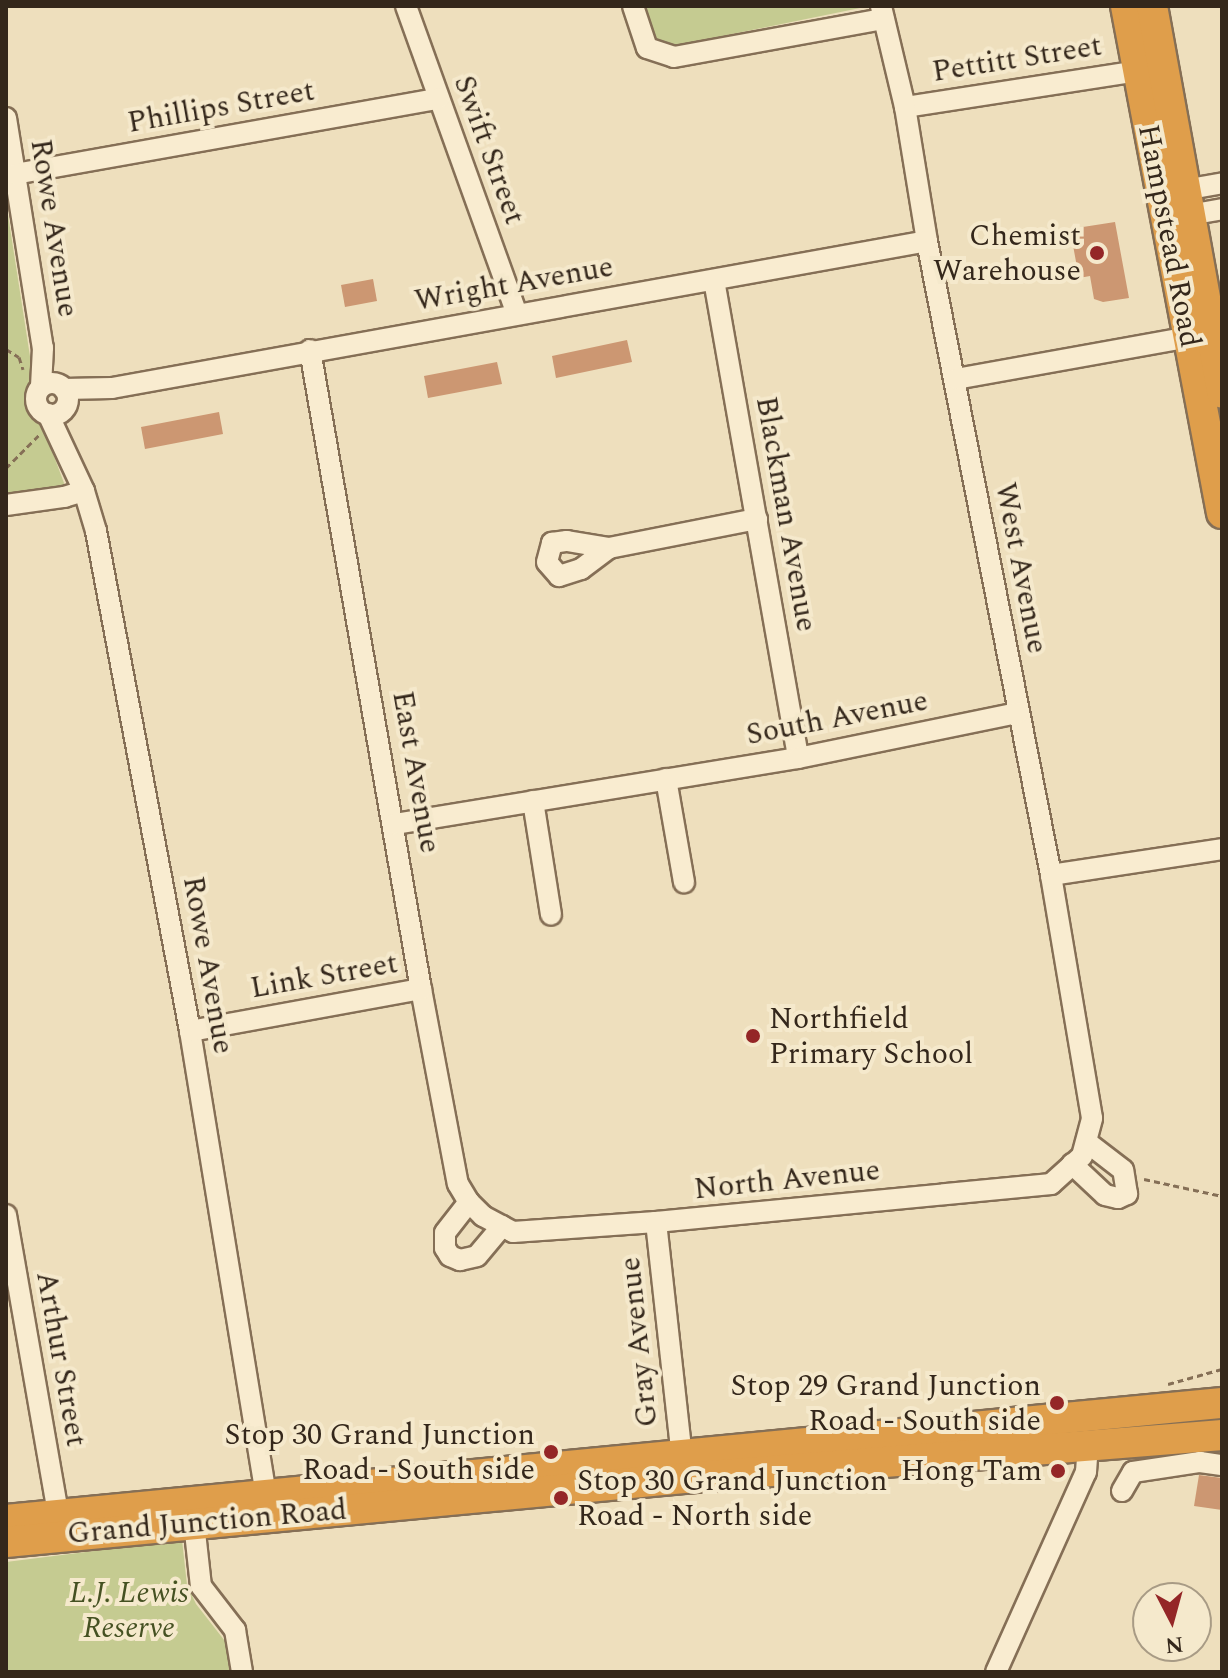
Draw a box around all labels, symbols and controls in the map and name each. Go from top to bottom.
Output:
street label: Pettitt Street [930,28,1104,90]
street label: Swift Street [445,71,533,229]
street label: Phillips Street [125,73,317,141]
street label: Hampstead Road [1130,121,1208,351]
street label: Rowe Avenue [22,136,86,320]
place label: Chemist Warehouse [933,218,1081,288]
marker: Chemist Warehouse [1088,244,1106,262]
street label: Wright Avenue [412,249,616,319]
street label: Blackman Avenue [748,394,824,634]
street label: West Avenue [987,480,1055,656]
street label: South Avenue [743,683,931,753]
street label: East Avenue [384,688,448,856]
street label: Rowe Avenue [175,873,241,1057]
street label: Link Street [248,945,400,1007]
place label: Northfield Primary School [769,1001,973,1072]
marker: Northfield Primary School [744,1027,762,1045]
street label: North Avenue [692,1152,882,1208]
street label: Gray Avenue [612,1255,666,1429]
street label: Arthur Street [28,1268,94,1450]
place label: Stop 29 Grand Junction Road - South side [731,1368,1041,1438]
marker: Stop 29 Grand Junction Road - South side [1048,1394,1066,1412]
place label: Stop 30 Grand Junction Road - South side [225,1417,535,1488]
marker: Stop 30 Grand Junction Road - South side [542,1443,560,1461]
place label: Hong Tam [901,1453,1042,1489]
marker: Hong Tam [1049,1462,1067,1480]
place label: Stop 30 Grand Junction Road - North side [577,1463,887,1534]
marker: Stop 30 Grand Junction Road - North side [552,1489,570,1507]
street label: Grand Junction Road [66,1492,348,1552]
park label: L.J. Lewis Reserve [69,1575,189,1646]
north arrow [1132,1582,1212,1662]
text: N [1164,1627,1185,1662]

